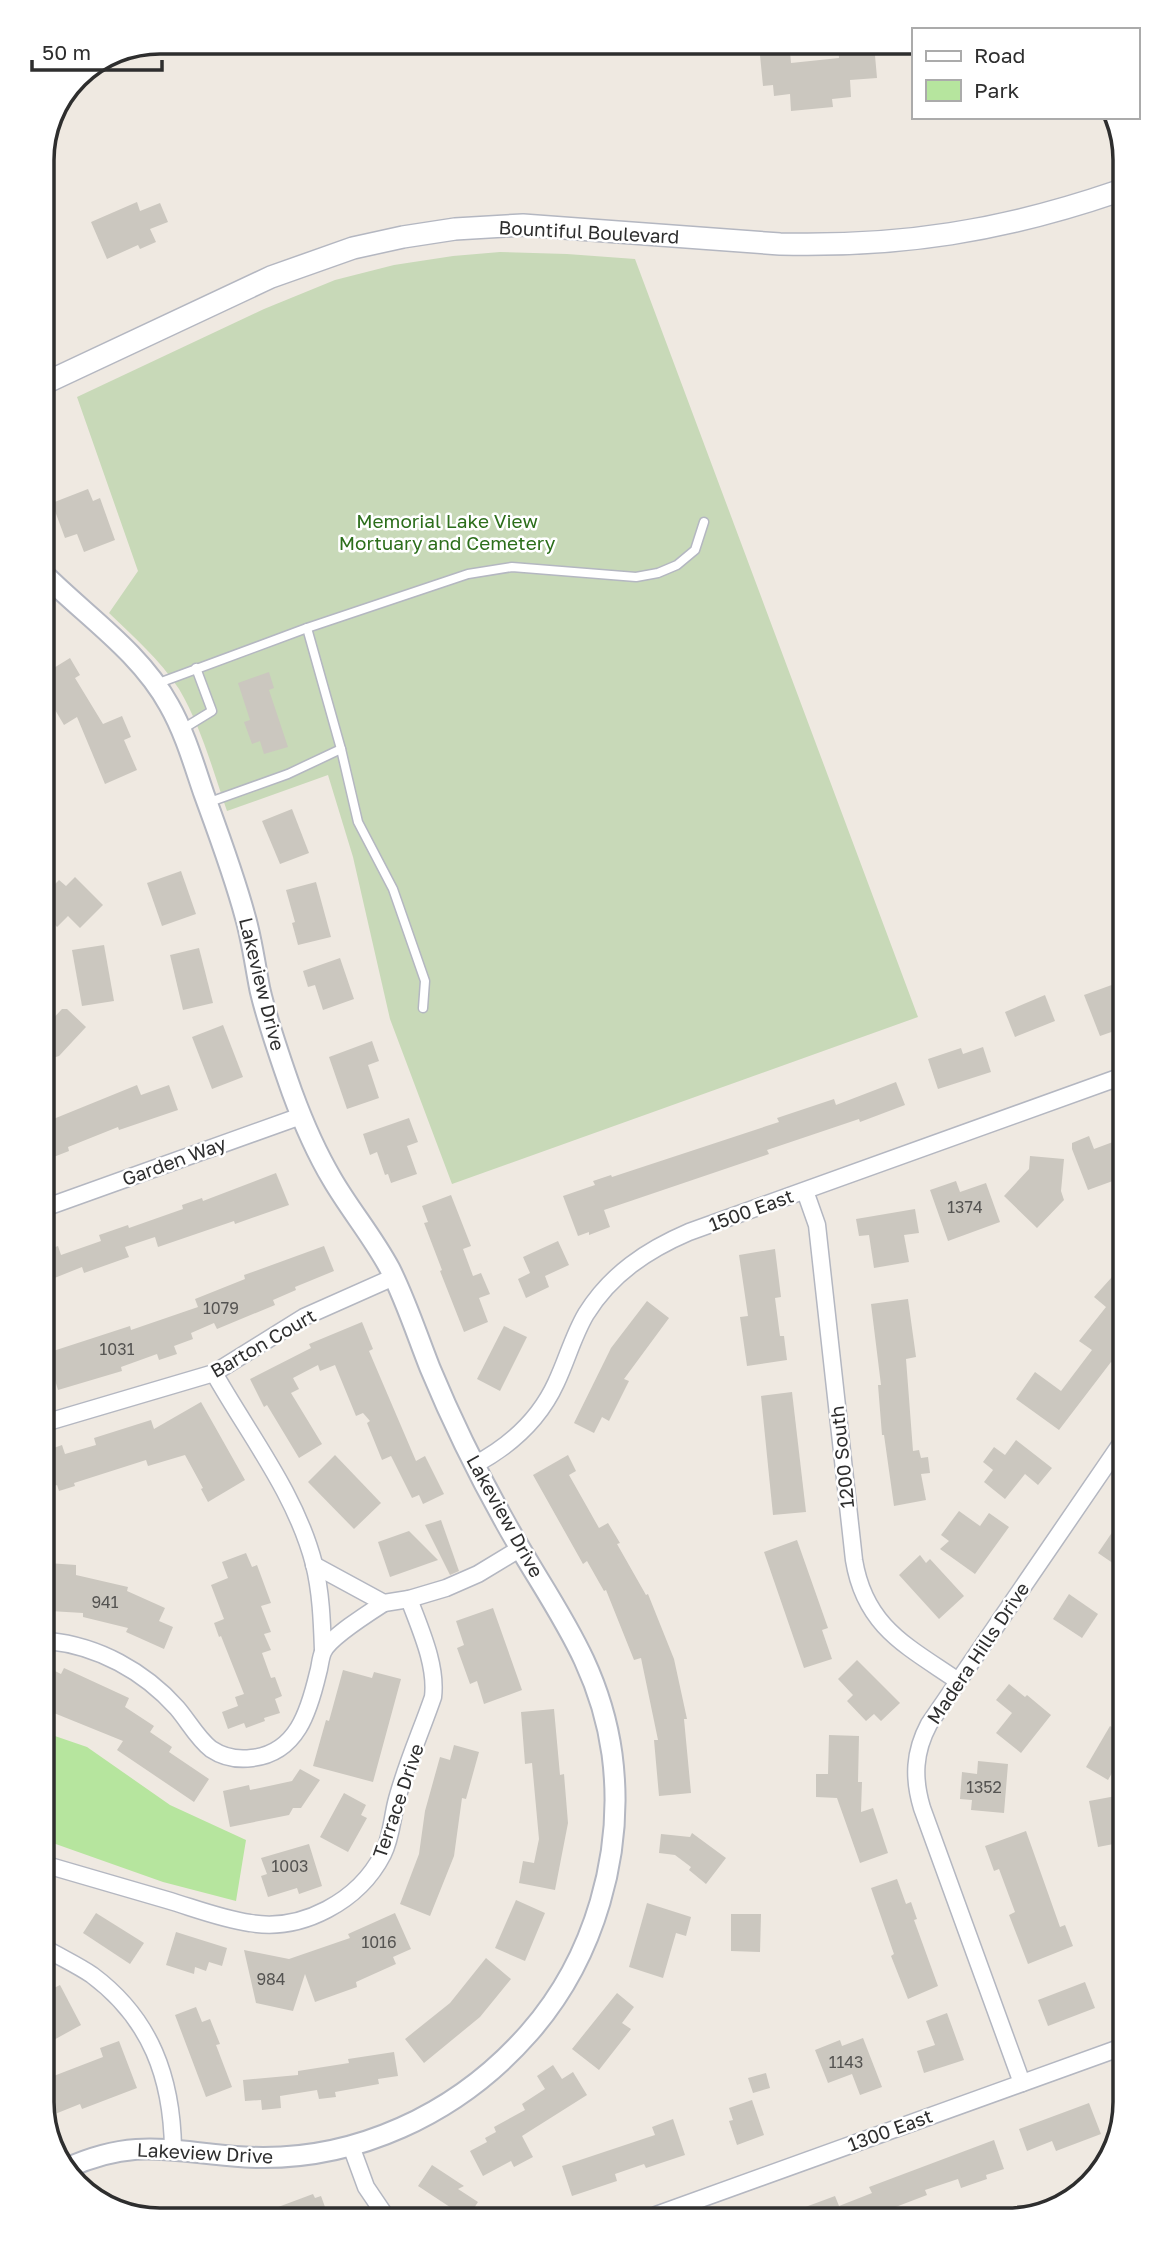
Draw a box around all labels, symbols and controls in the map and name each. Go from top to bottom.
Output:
scale bar [32,28,161,72]
legend [912,28,1139,119]
text: 50 m [42,39,91,65]
text: Road [974,42,1025,68]
text: Park [974,77,1020,103]
street label: Bountiful Boulevard [498,215,680,248]
park label: Memorial Lake View Mortuary and Cemetery [339,509,556,554]
street label: Lakeview Drive [235,915,290,1053]
street label: Garden Way [119,1131,229,1190]
street label: 1500 East [705,1184,796,1235]
house number: 1374 [947,1197,983,1217]
house number: 1079 [203,1298,239,1318]
street label: Barton Court [206,1303,320,1382]
house number: 1031 [100,1339,135,1359]
street label: 1200 South [825,1405,858,1509]
street label: Lakeview Drive [462,1450,549,1581]
street label: Madera Hills Drive [922,1577,1034,1728]
house number: 941 [91,1592,119,1612]
street label: Terrace Drive [367,1741,428,1861]
house number: 1352 [966,1777,1002,1797]
house number: 1003 [272,1856,308,1876]
house number: 1016 [361,1932,397,1952]
house number: 984 [256,1969,286,1989]
house number: 1143 [829,2052,863,2072]
street label: 1300 East [844,2104,935,2155]
street label: Lakeview Drive [136,2137,274,2168]

